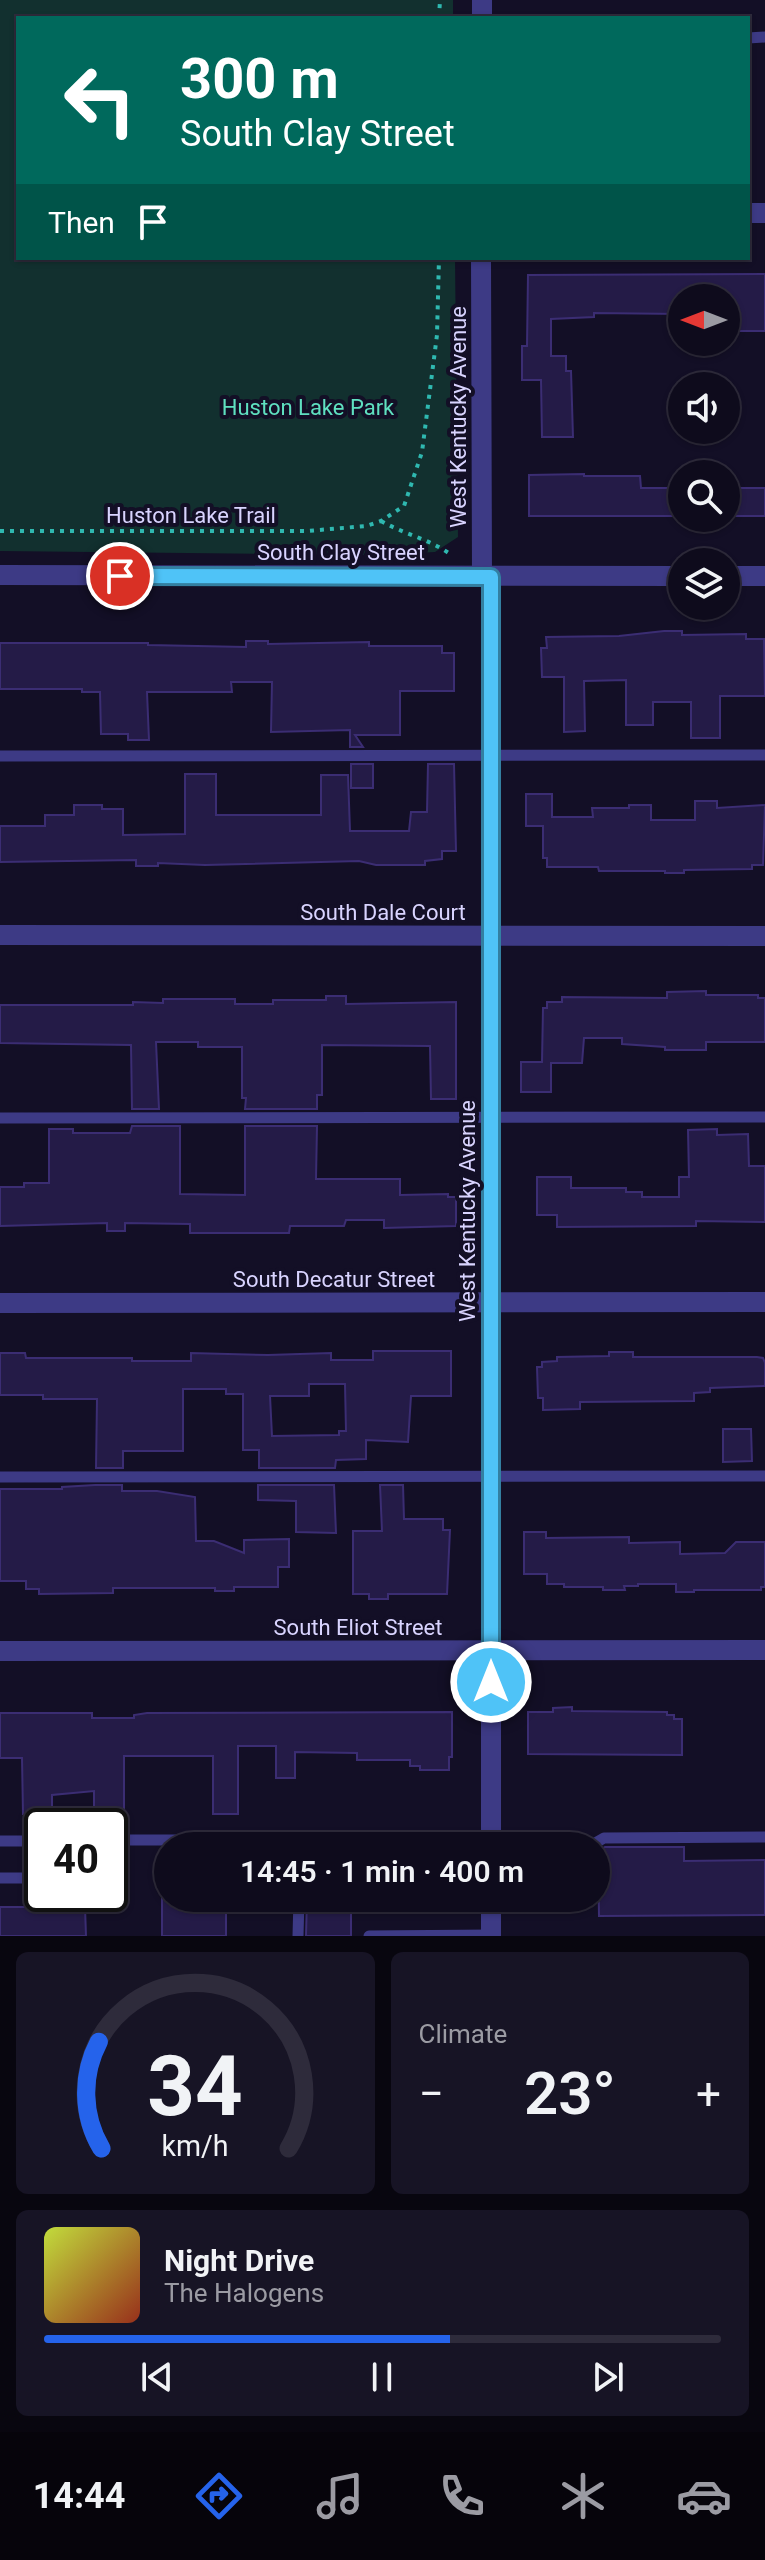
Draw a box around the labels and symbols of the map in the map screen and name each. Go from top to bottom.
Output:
north arrow [668,284,740,356]
street label: West Kentucky Avenue [446,306,471,528]
park label: Huston Lake Park [222,395,395,420]
street label: Huston Lake Trail [106,503,276,528]
street label: South Clay Street [257,540,425,565]
pin [86,542,154,610]
street label: South Dale Court [300,900,466,925]
street label: West Kentucky Avenue [455,1100,480,1322]
street label: South Decatur Street [233,1267,435,1292]
street label: South Eliot Street [274,1615,442,1640]
position arrow [449,1640,533,1724]
speed limit sign: 40 [24,1808,128,1912]

